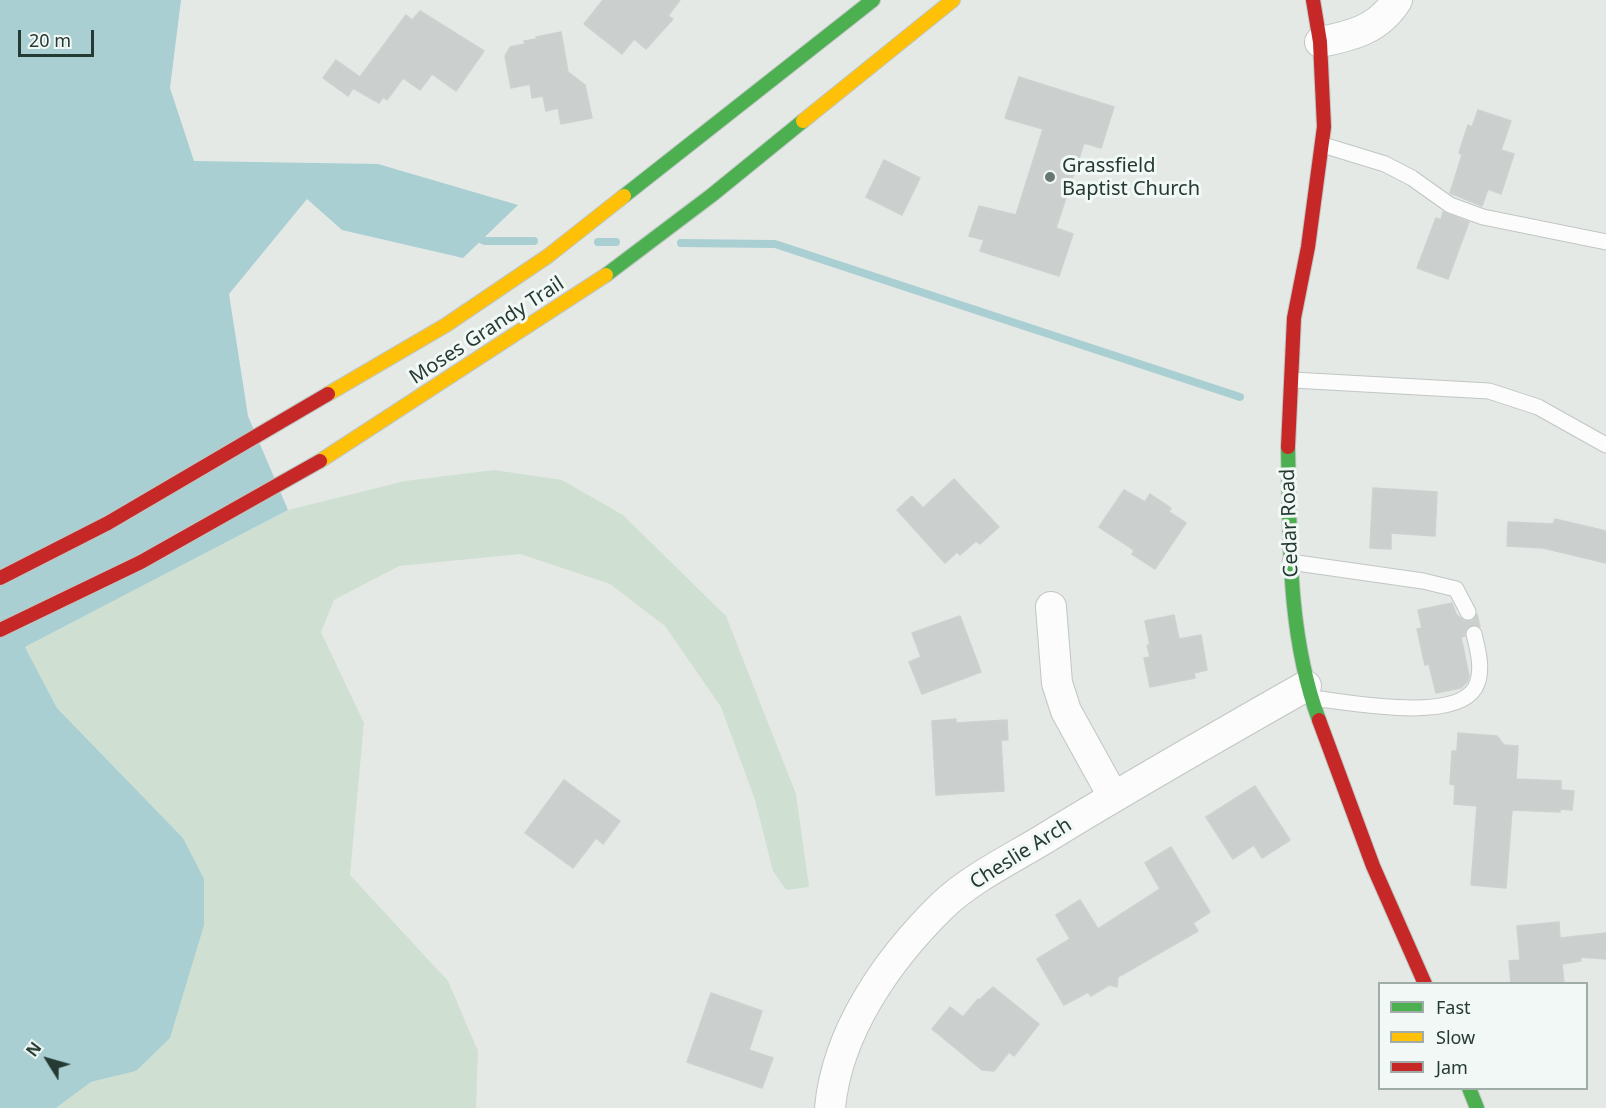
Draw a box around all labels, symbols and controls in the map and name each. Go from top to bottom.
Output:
scale bar [21,18,98,56]
text: 20 m [29,28,71,52]
place label: Grassfield Baptist Church [1062,154,1200,201]
marker: Grassfield Baptist Church [1043,170,1057,184]
street label: Moses Grandy Trail [405,272,569,390]
street label: Cedar Road [1276,468,1304,578]
street label: Cheslie Arch [966,813,1076,895]
legend [1378,982,1588,1090]
text: Fast [1436,995,1471,1019]
text: Slow [1436,1025,1475,1049]
north arrow [18,1030,78,1090]
text: N [21,1037,46,1061]
text: Jam [1436,1055,1468,1079]

